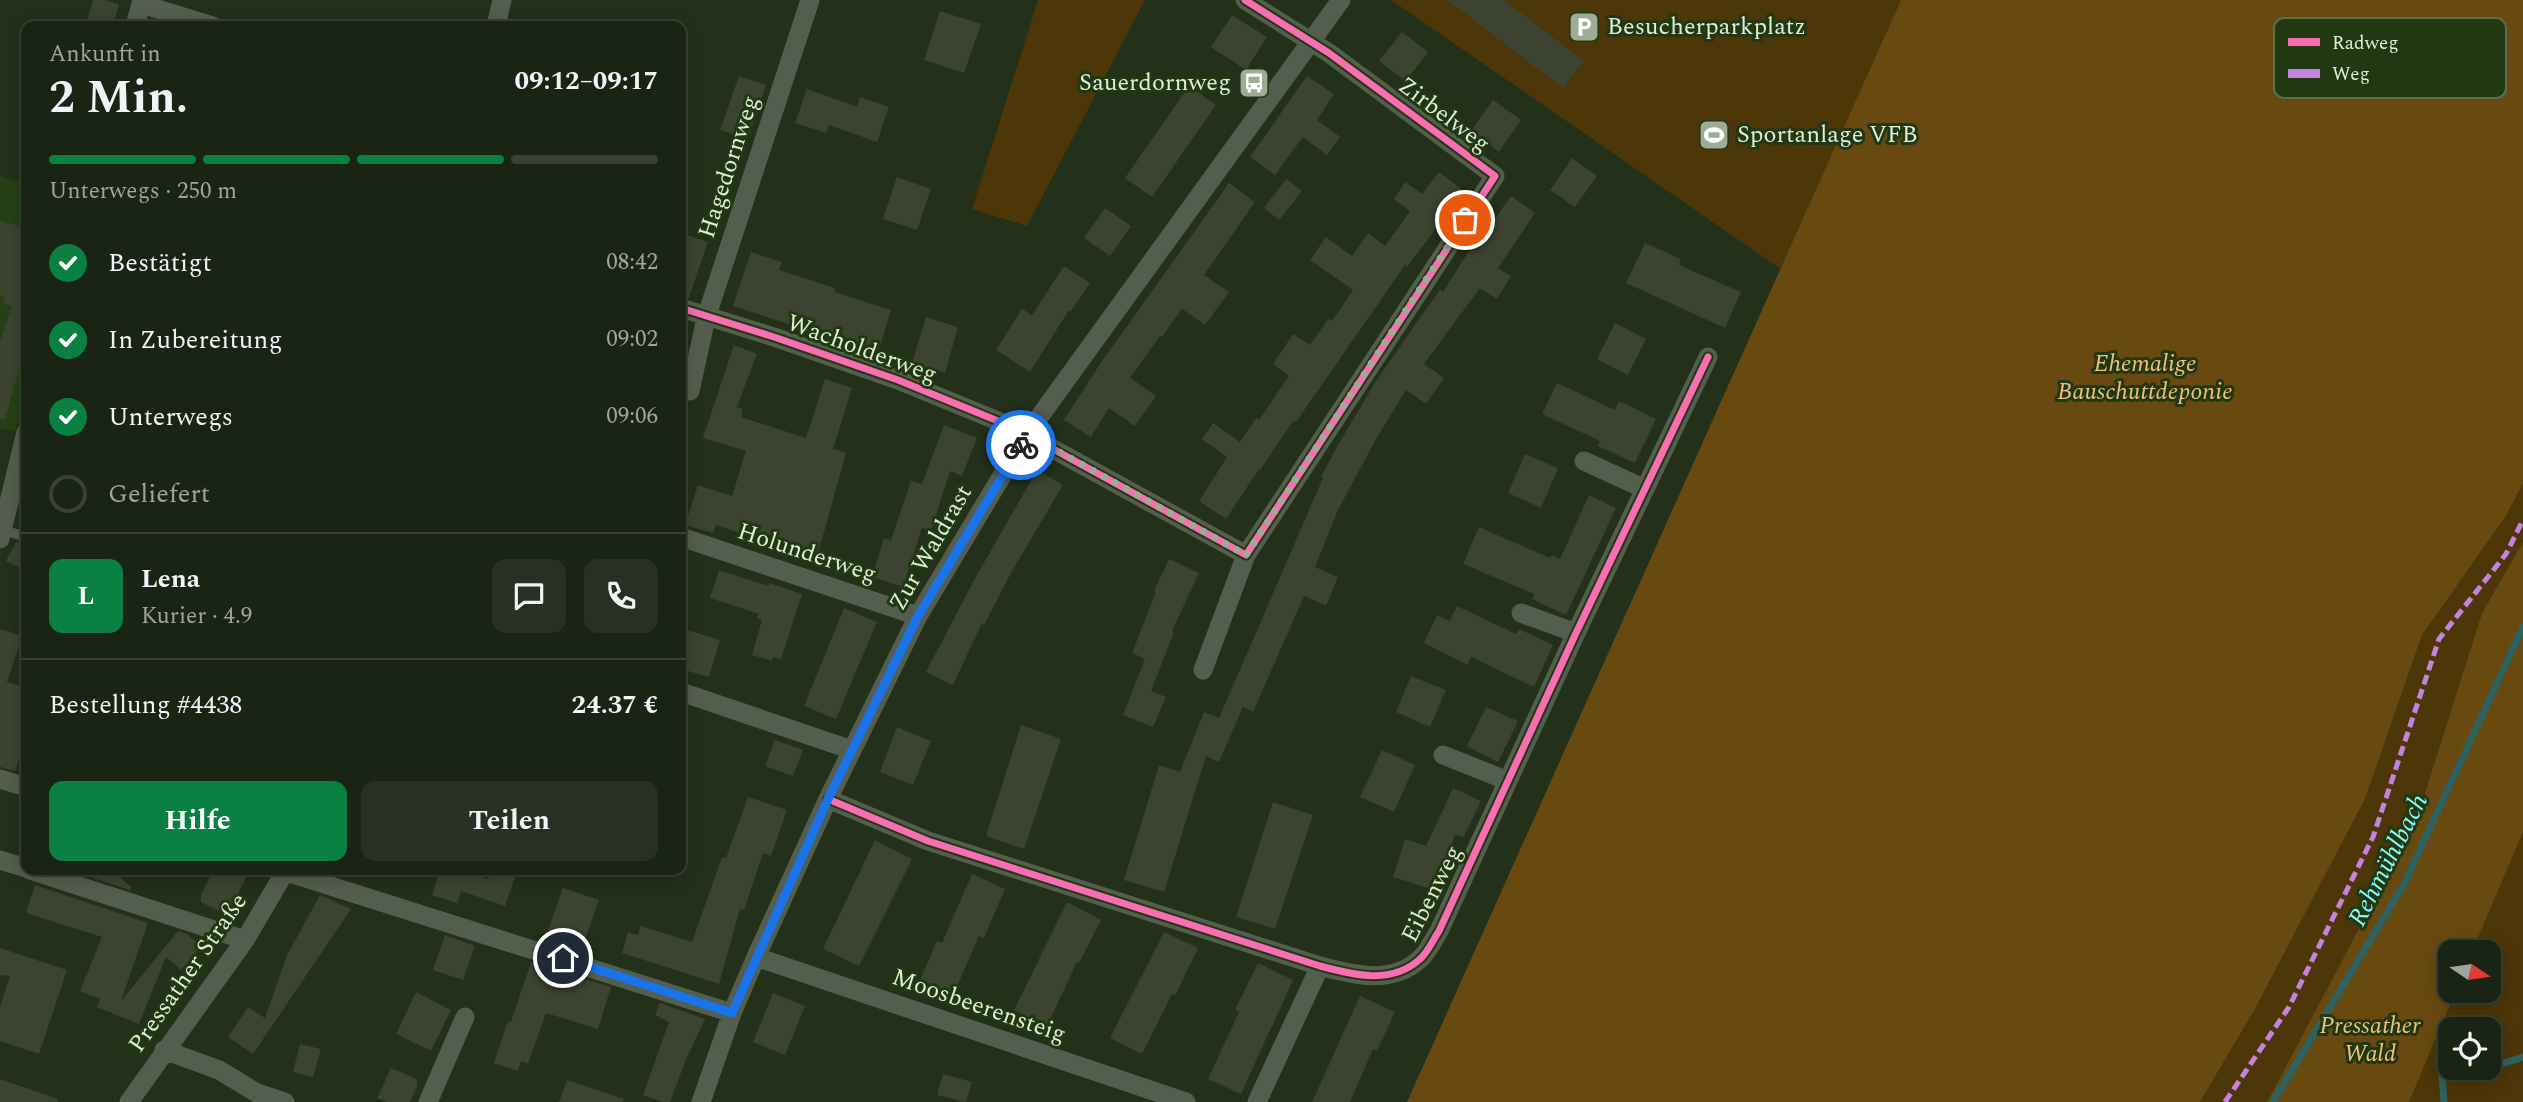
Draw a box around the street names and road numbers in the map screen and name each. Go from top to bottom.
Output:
street label: Zirbelweg [1390,68,1498,162]
street label: Hagedornweg [689,91,769,243]
street label: Wacholderweg [782,305,942,393]
street label: Zur Waldrast [880,478,982,618]
street label: Holunderweg [733,514,881,592]
street label: Eibenweg [1392,839,1472,949]
street label: Pressather Straße [120,886,256,1060]
street label: Moosbeerensteig [887,959,1071,1053]

